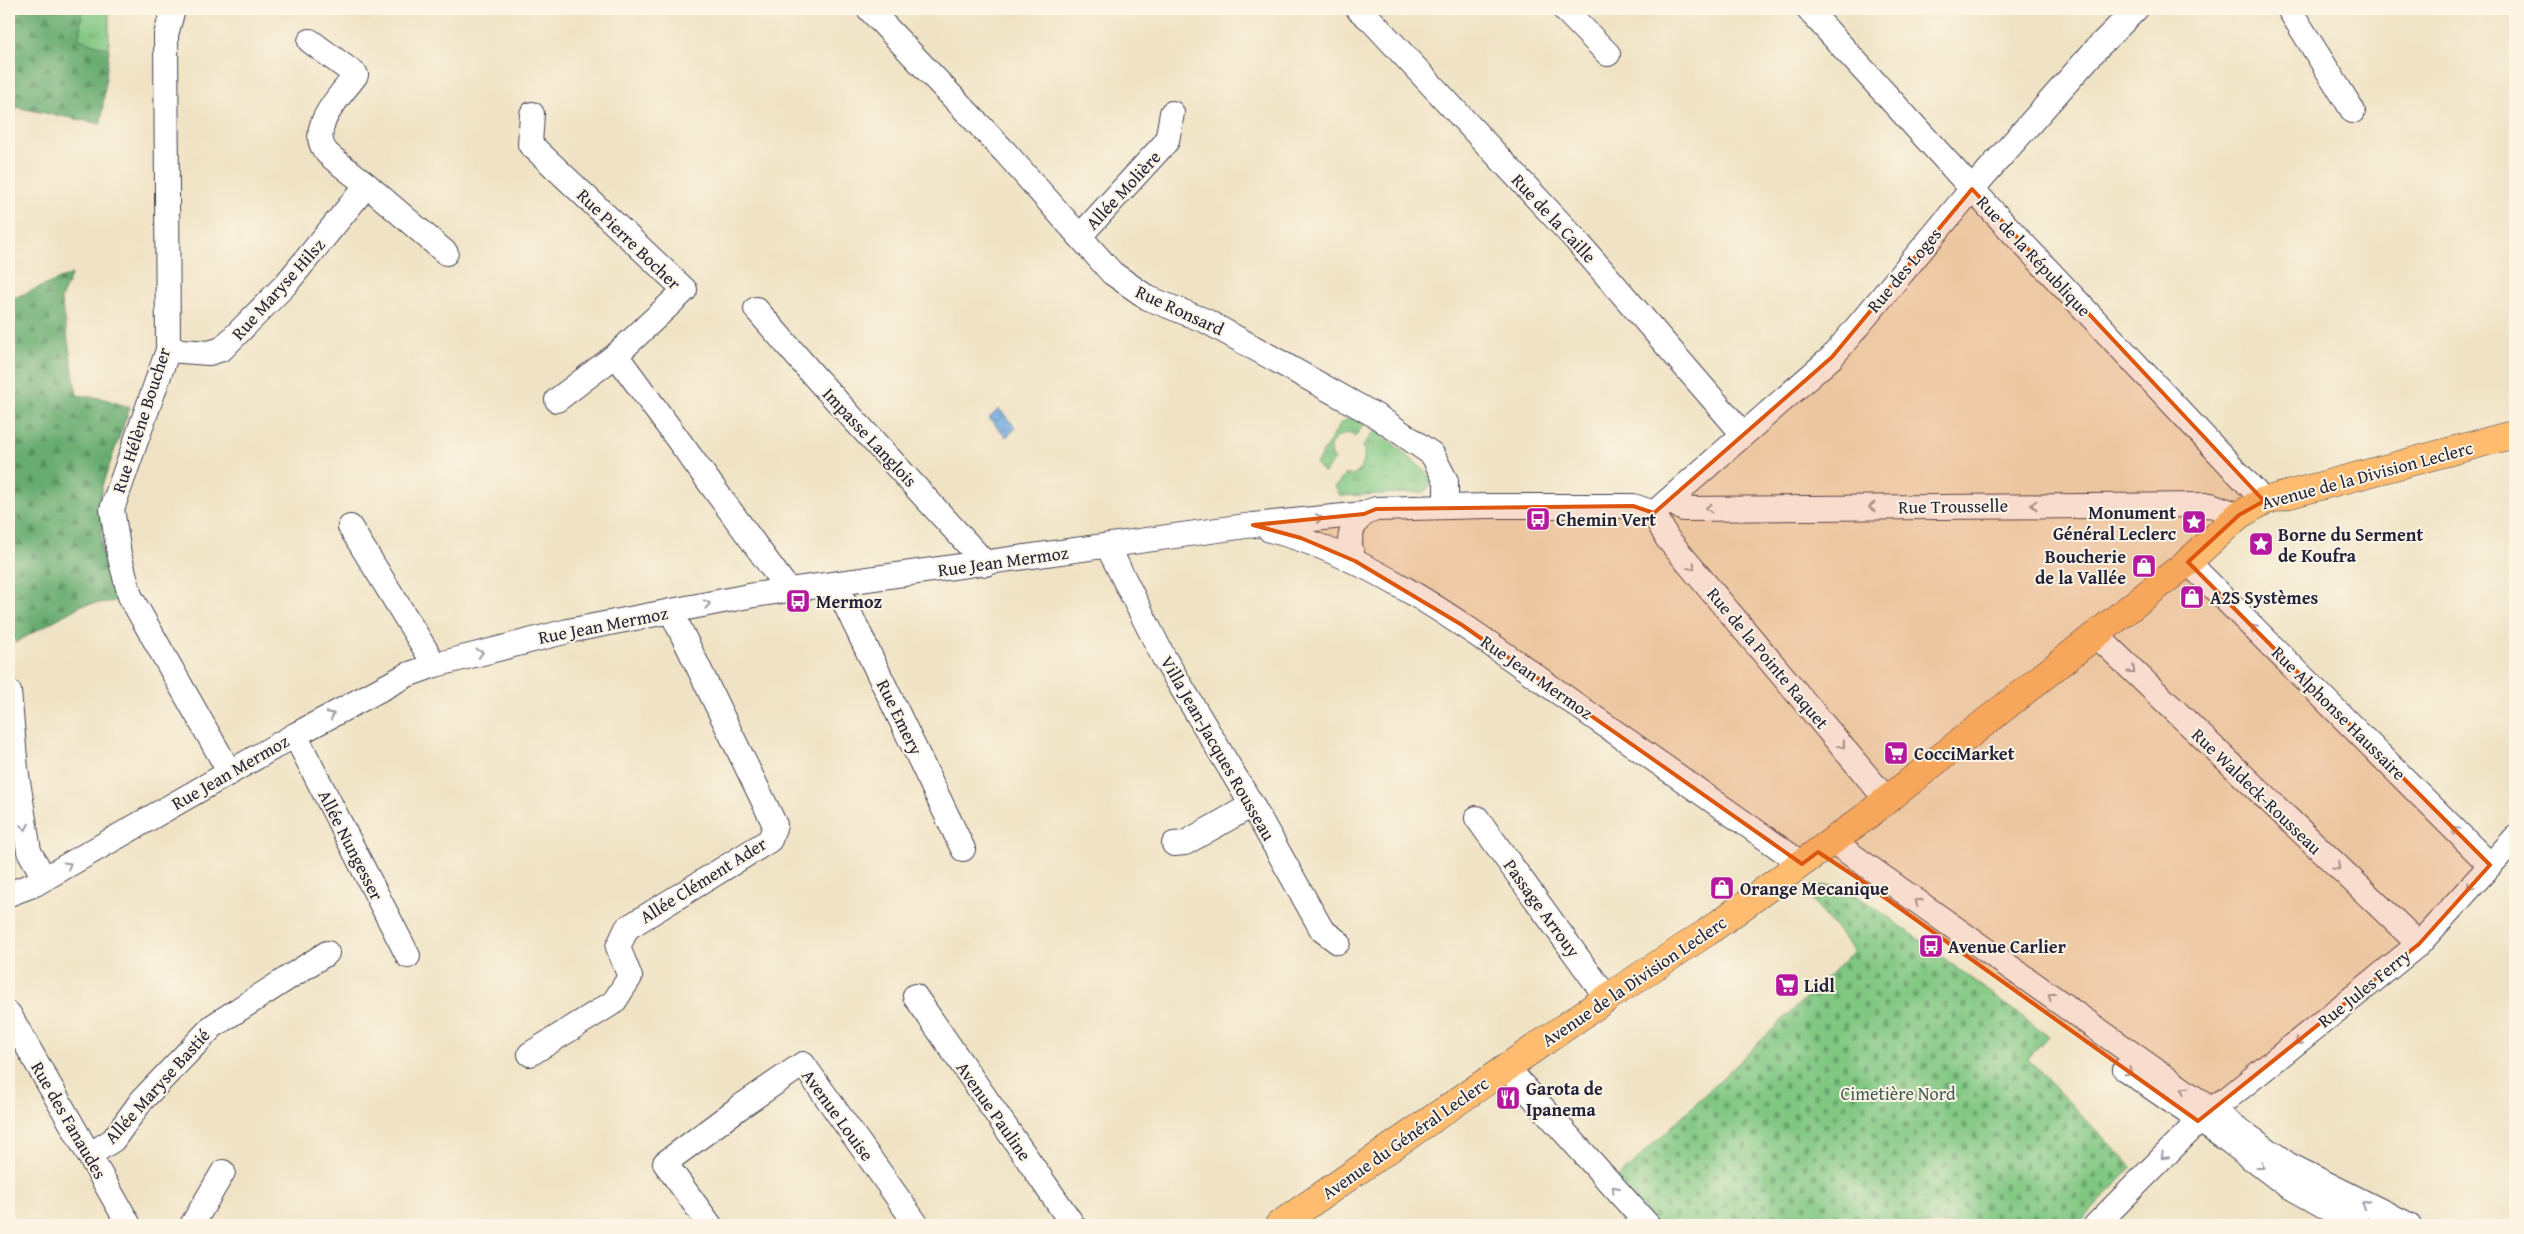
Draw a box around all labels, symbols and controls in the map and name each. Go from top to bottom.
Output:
street label: Allée Molière [1079,144,1167,236]
street label: Rue de la Caille [1505,167,1603,269]
street label: Rue Pierre Bocher [571,182,688,296]
street label: Rue de la République [1970,189,2098,323]
street label: Rue des Loges [1860,221,1948,319]
street label: Rue Maryse Hilsz [225,232,331,346]
street label: Rue Ronsard [1131,278,1229,342]
street label: Rue Hélène Boucher [105,343,177,496]
street label: Impasse Langlois [816,381,924,493]
street label: Avenue de la Division Leclerc [2258,434,2476,516]
street label: Rue Trousselle [1898,492,2008,520]
place label: Monument Général Leclerc [2053,499,2176,547]
one-way arrow [2030,500,2038,510]
one-way arrow [1867,502,1875,512]
one-way arrow [1705,503,1712,513]
bus stop icon: Chemin Vert [1525,506,1551,532]
place label: Chemin Vert [1556,506,1656,533]
place icon: Monument Général Leclerc [2181,509,2207,535]
one-way arrow [1315,514,1324,524]
place label: Borne du Serment de Koufra [2278,521,2423,569]
place icon: Borne du Serment de Koufra [2248,531,2274,557]
street label: Rue Jean Mermoz [936,538,1070,584]
place label: Boucherie de la Vallée [2035,543,2126,591]
shop icon: Boucherie de la Vallée [2131,553,2157,579]
one-way arrow [1686,561,1694,570]
street label: Rue de la Pointe Raquet [1701,581,1836,735]
shop icon: A2S Systèmes [2179,584,2205,610]
place label: A2S Systèmes [2210,584,2319,611]
bus stop icon: Mermoz [785,588,811,614]
place label: Mermoz [816,588,883,615]
street label: Rue Jean Mermoz [536,599,670,651]
one-way arrow [703,599,712,610]
one-way arrow [2251,625,2260,634]
street label: Rue Jean Mermoz [1475,628,1599,726]
street label: Rue Alphonse Haussaire [2266,640,2412,786]
one-way arrow [475,648,484,658]
street label: Villa Jean-Jacques Rousseau [1154,651,1282,846]
one-way arrow [2126,664,2135,673]
street label: Rue Emery [870,675,930,759]
one-way arrow [326,711,335,721]
street label: Rue Waldeck-Rousseau [2186,722,2328,861]
street label: Rue Jean Mermoz [166,727,294,817]
one-way arrow [1836,739,1844,748]
supermarket icon: CocciMarket [1883,740,1909,766]
place label: CocciMarket [1914,740,2015,767]
street label: Allée Nungesser [311,785,391,906]
one-way arrow [20,823,30,831]
one-way arrow [2452,827,2461,836]
street label: Allée Clément Ader [634,830,772,930]
street label: Passage Arrouy [1497,853,1587,963]
one-way arrow [62,861,71,871]
one-way arrow [2331,861,2340,870]
shop icon: Orange Mecanique [1709,875,1735,901]
place label: Orange Mecanique [1740,875,1889,902]
one-way arrow [2467,881,2476,890]
one-way arrow [1915,899,1924,908]
street label: Avenue de la Division Leclerc [1536,909,1732,1053]
bus stop icon: Avenue Carlier [1918,933,1944,959]
place label: Avenue Carlier [1948,933,2067,960]
street label: Rue Jules Ferry [2312,942,2416,1034]
supermarket icon: Lidl [1774,972,1800,998]
place label: Lidl [1804,972,1835,999]
one-way arrow [2047,993,2057,1002]
street label: Allée Maryse Bastié [98,1022,216,1150]
one-way arrow [2294,1036,2303,1045]
street label: Rue des Fanaudes [24,1056,114,1184]
street label: Avenue Pauline [950,1056,1038,1166]
street label: Avenue Louise [795,1064,881,1166]
one-way arrow [2123,1066,2133,1075]
street label: Avenue du Général Leclerc [1316,1070,1494,1206]
place label: Garota de Ipanema [1526,1075,1603,1123]
park label: Cimetière Nord [1840,1080,1956,1107]
restaurant icon: Garota de Ipanema [1495,1085,1521,1111]
one-way arrow [2180,1087,2189,1096]
one-way arrow [2161,1150,2170,1159]
one-way arrow [2255,1160,2265,1169]
one-way arrow [1612,1185,1621,1194]
one-way arrow [2361,1201,2370,1211]

